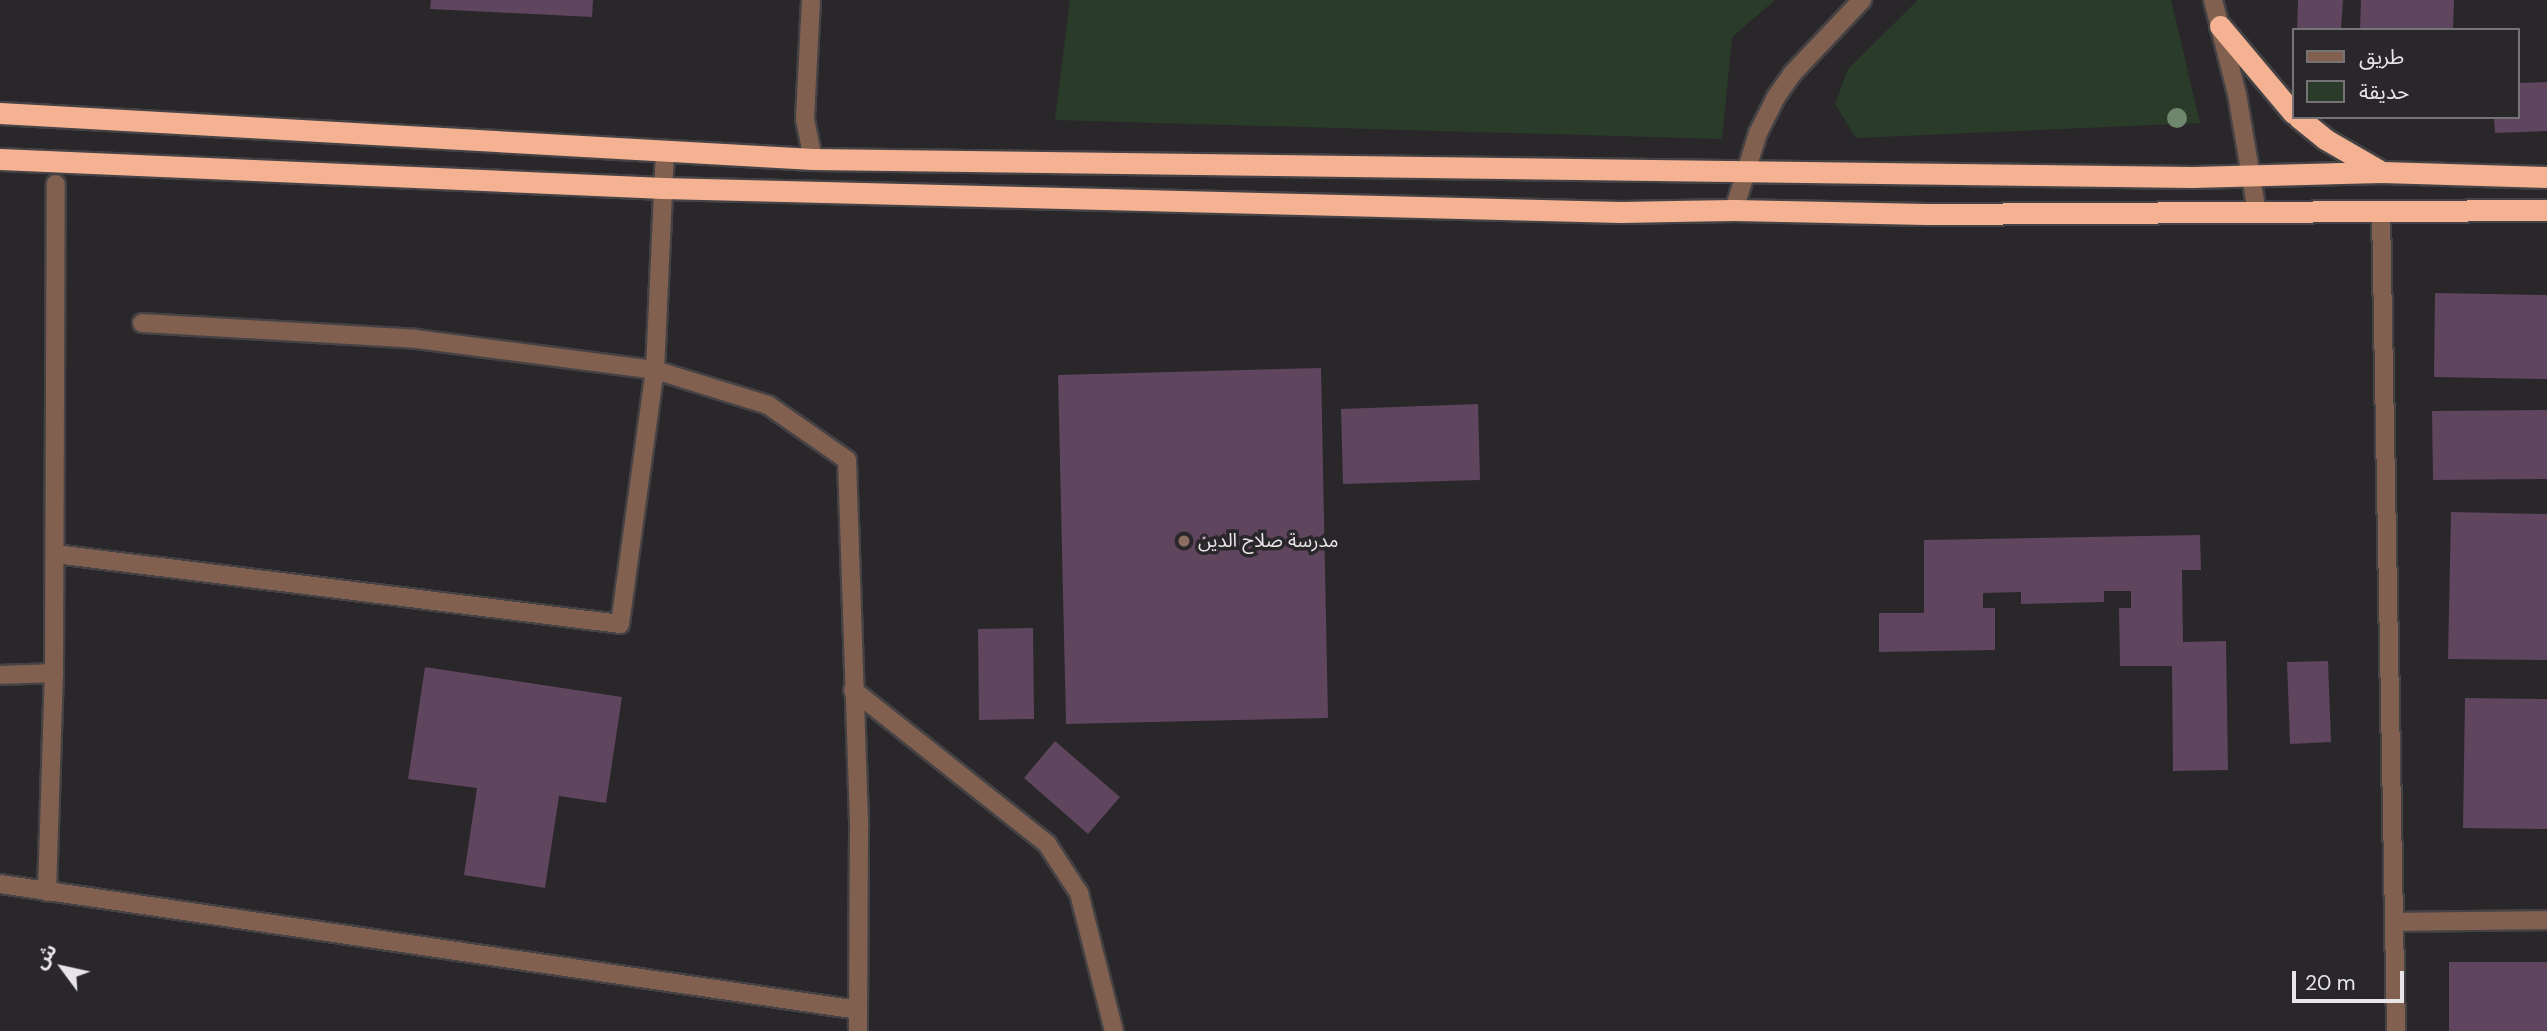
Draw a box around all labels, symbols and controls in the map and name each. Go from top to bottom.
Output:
legend [2292,28,2519,119]
text: طريق [2359,43,2404,71]
text: حديقة [2359,78,2409,106]
place label: مدرسة صلاح الدين [1198,530,1339,552]
marker: مدرسة صلاح الدين [1176,533,1192,549]
north arrow [28,933,98,1003]
text: ش [27,939,63,974]
scale bar [2295,958,2407,1002]
text: 20 m [2305,969,2356,997]

